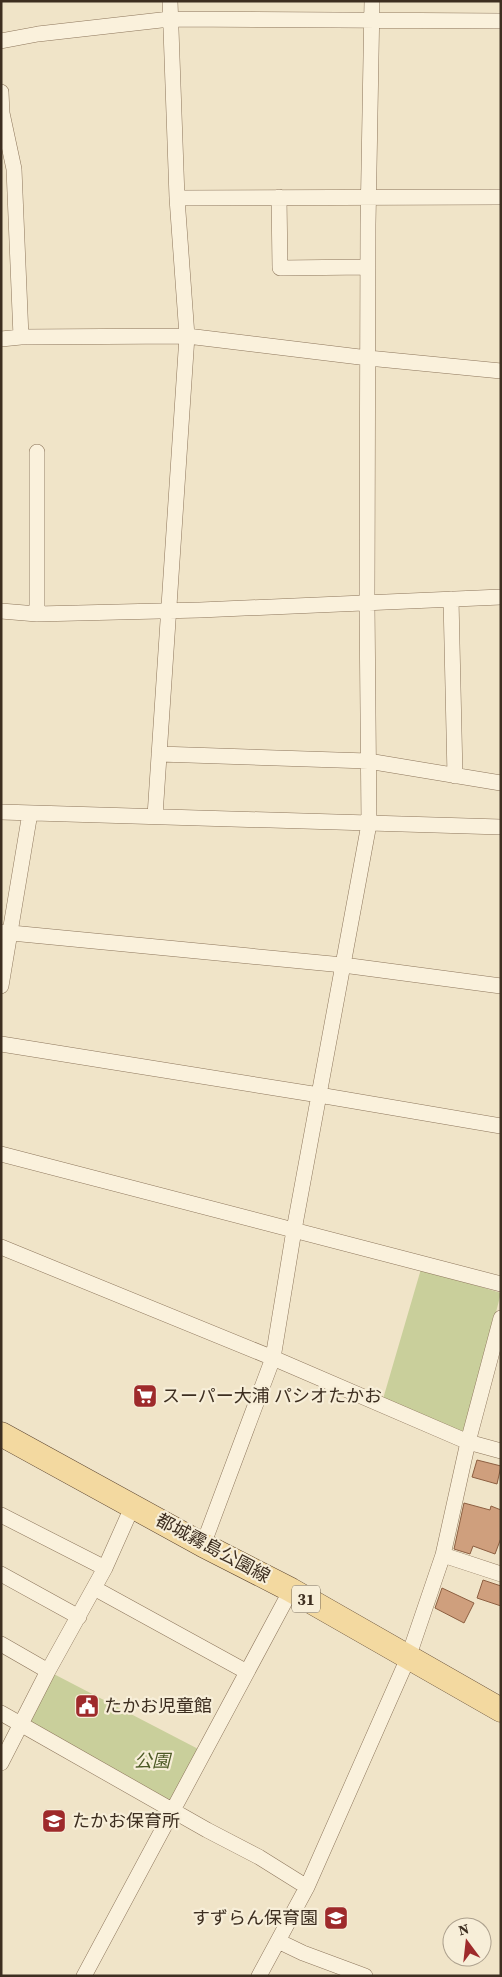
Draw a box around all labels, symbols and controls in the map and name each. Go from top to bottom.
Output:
supermarket icon: スーパー大浦 パシオたかお [132,1383,158,1409]
place label: スーパー大浦 パシオたかお [162,1383,382,1408]
street label: 都城霧島公園線 [152,1507,275,1588]
road number: 31 [292,1586,320,1612]
public building icon: たかお児童館 [74,1693,100,1719]
place label: たかお児童館 [104,1693,212,1718]
park label: 公園 [134,1748,173,1773]
school or university icon: たかお保育所 [41,1808,67,1834]
place label: たかお保育所 [72,1808,180,1833]
place label: すずらん保育園 [192,1905,318,1930]
school or university icon: すずらん保育園 [323,1905,349,1931]
north arrow [442,1917,492,1967]
text: N [456,1918,471,1940]

